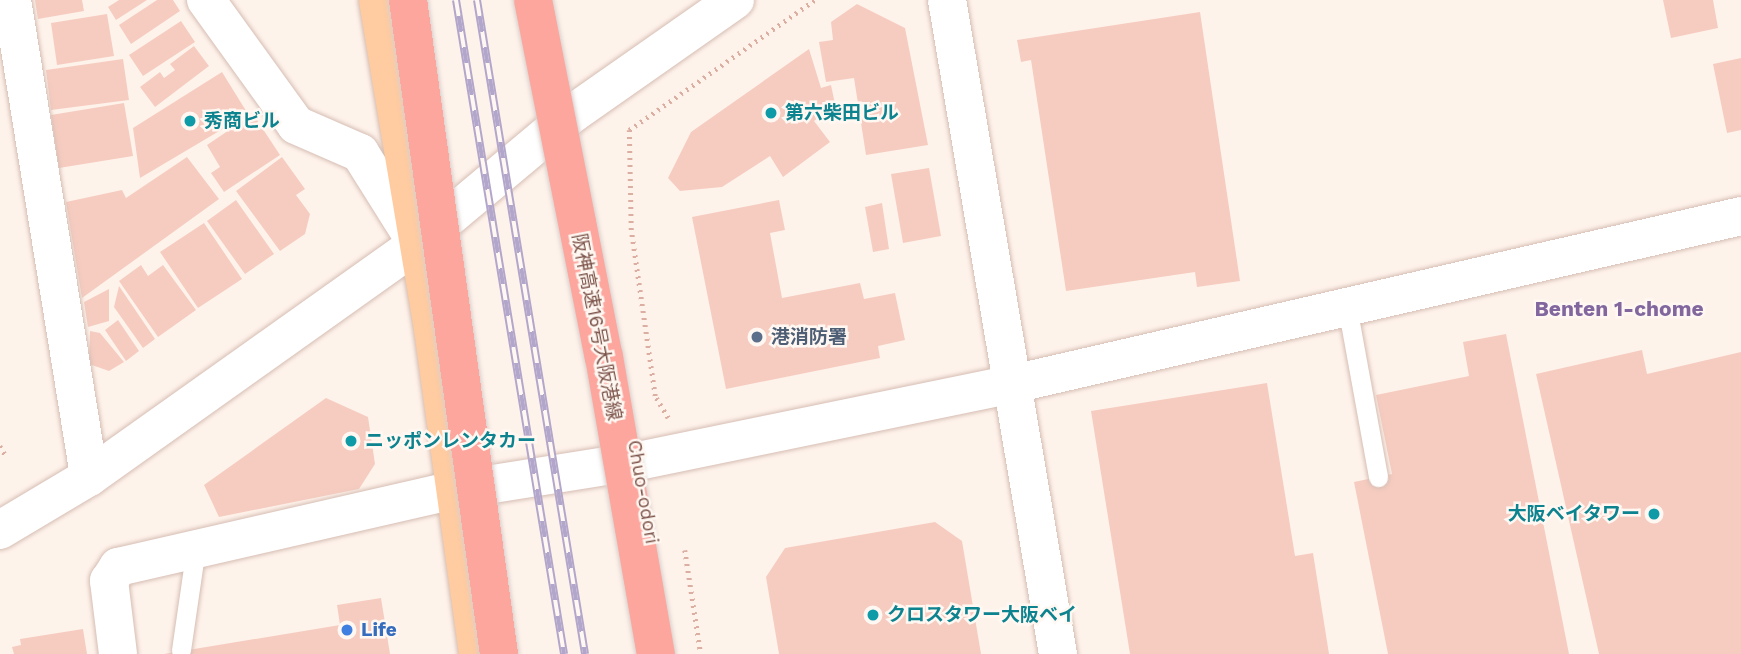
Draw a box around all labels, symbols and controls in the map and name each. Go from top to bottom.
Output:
place label: 第六柴田ビル [785,102,899,124]
marker: 第六柴田ビル [763,105,779,121]
place label: 秀商ビル [204,110,280,132]
marker: 秀商ビル [182,113,198,129]
street label: 阪神高速16号大阪港線 [568,232,626,422]
district label: Benten 1-chome [1534,296,1704,322]
place label: 港消防署 [771,326,847,348]
marker: 港消防署 [749,329,765,345]
place label: ニッポンレンタカー [365,430,536,452]
marker: ニッポンレンタカー [343,433,359,449]
street label: Chuo-odori [623,438,663,546]
place label: 大阪ベイタワー [1507,503,1640,525]
marker: 大阪ベイタワー [1646,506,1662,522]
place label: クロスタワー大阪ベイ [887,604,1077,626]
marker: クロスタワー大阪ベイ [865,607,881,623]
place label: Life [361,619,397,641]
marker: Life [339,622,355,638]

